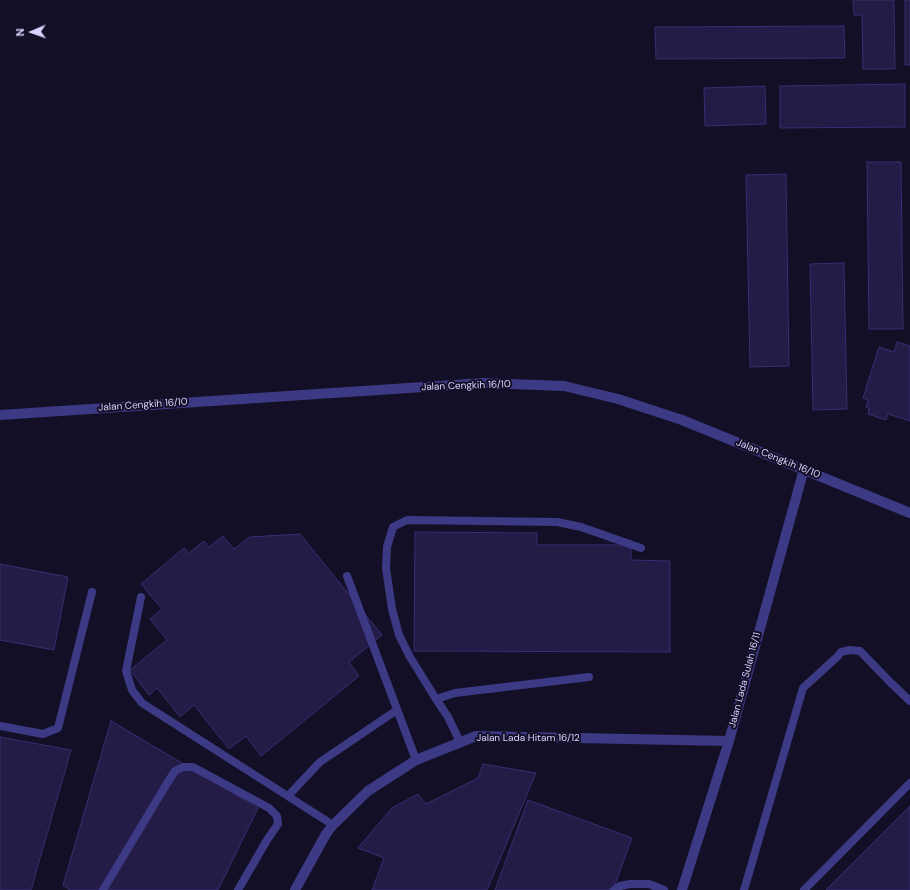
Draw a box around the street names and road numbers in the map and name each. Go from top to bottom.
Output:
street label: Jalan Cengkih 16/10 [421,378,511,394]
street label: Jalan Cengkih 16/10 [98,396,188,414]
street label: Jalan Cengkih 16/10 [734,437,822,481]
street label: Jalan Lada Sulah 16/11 [726,631,764,729]
street label: Jalan Lada Hitam 16/12 [476,732,580,744]

